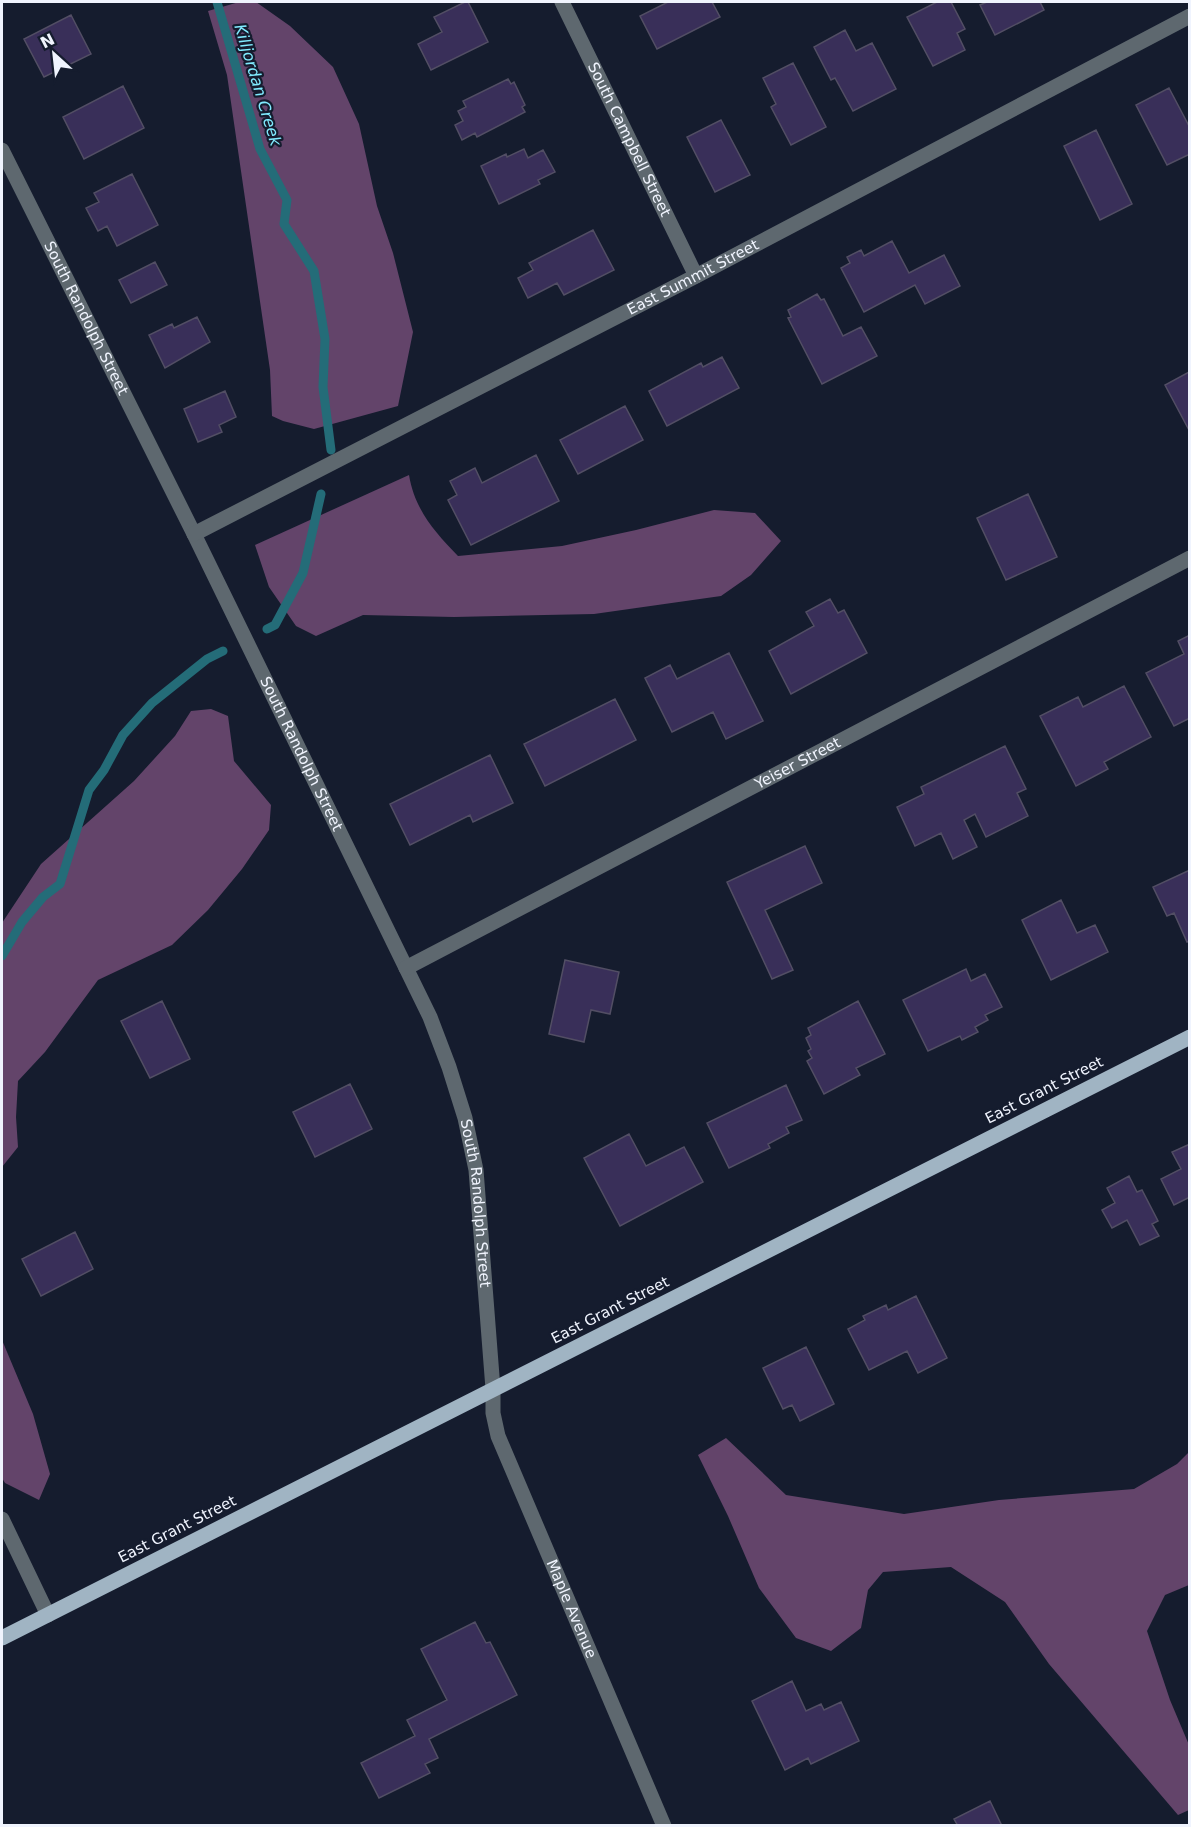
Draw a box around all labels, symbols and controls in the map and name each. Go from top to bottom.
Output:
water label: Killjordan Creek [230,22,286,149]
north arrow [24,24,84,84]
text: N [37,30,58,53]
street label: South Campbell Street [584,59,675,220]
street label: East Summit Street [624,236,762,319]
street label: South Randolph Street [40,238,132,398]
street label: South Randolph Street [256,674,347,834]
street label: Yeiser Street [751,733,844,793]
street label: East Grant Street [982,1052,1106,1127]
street label: South Randolph Street [456,1117,494,1288]
street label: East Grant Street [548,1272,672,1347]
street label: East Grant Street [115,1491,239,1566]
street label: Maple Avenue [543,1557,601,1661]

